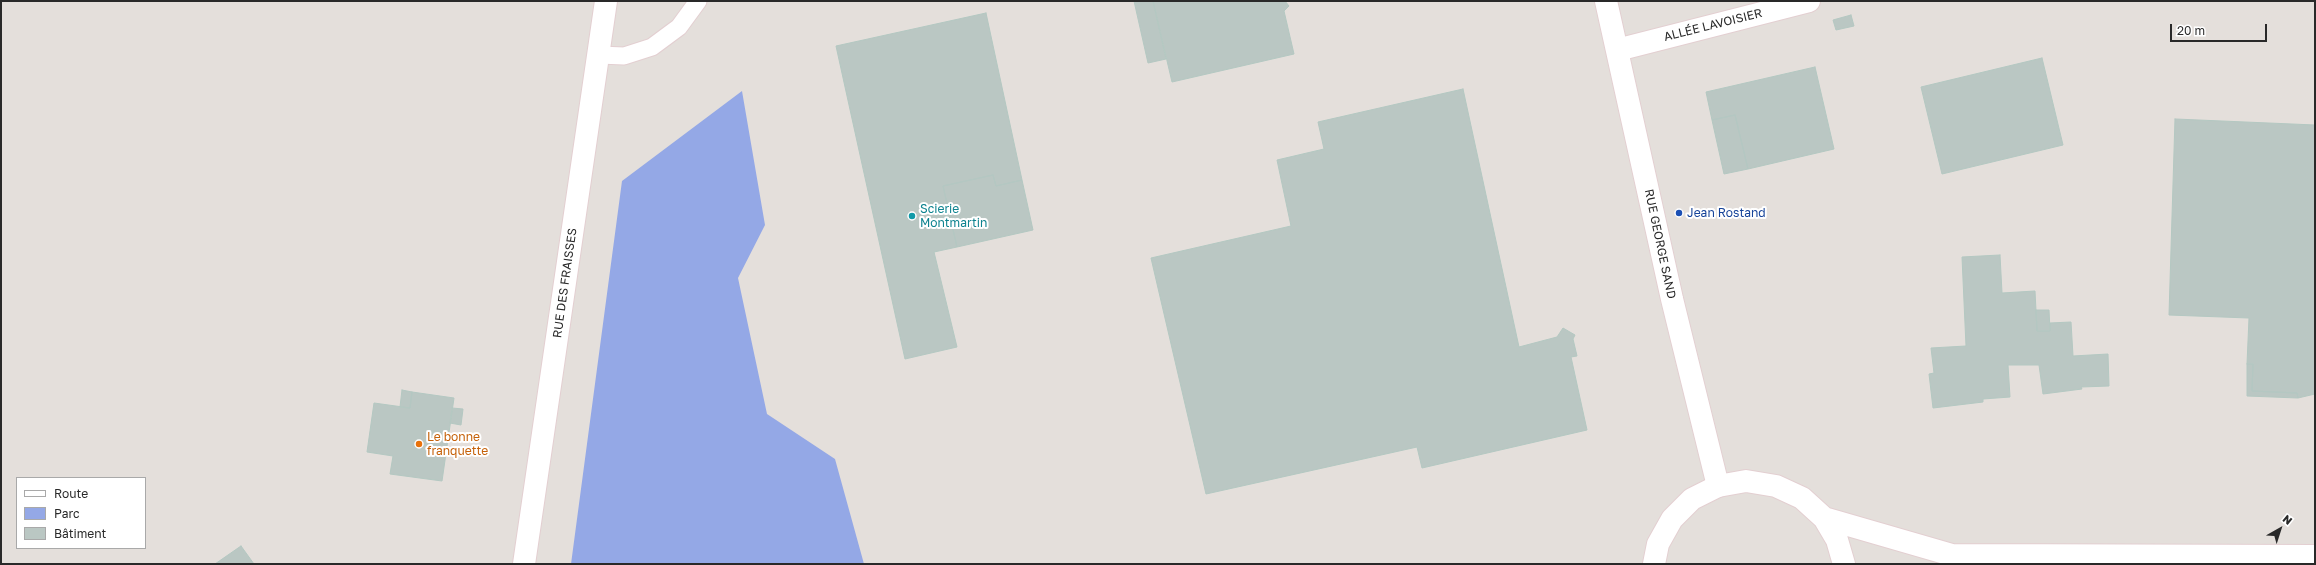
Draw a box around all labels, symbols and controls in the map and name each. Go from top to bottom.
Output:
street label: ALLÉE LAVOISIER [1662,6,1764,44]
scale bar [2172,16,2269,42]
text: 20 m [2177,23,2205,38]
street label: RUE GEORGE SAND [1641,188,1679,300]
place label: Scierie Montmartin [920,202,987,230]
place label: Jean Rostand [1687,206,1766,220]
marker: Jean Rostand [1674,208,1684,218]
marker: Scierie Montmartin [907,211,917,221]
street label: RUE DES FRAISSES [550,227,580,339]
place label: Le bonne franquette [427,430,488,458]
marker: Le bonne franquette [414,439,424,449]
legend [16,477,146,549]
text: Route [54,486,88,501]
text: Parc [54,506,80,521]
north arrow [2260,509,2300,549]
text: N [2281,512,2295,527]
text: Bâtiment [54,526,106,541]

